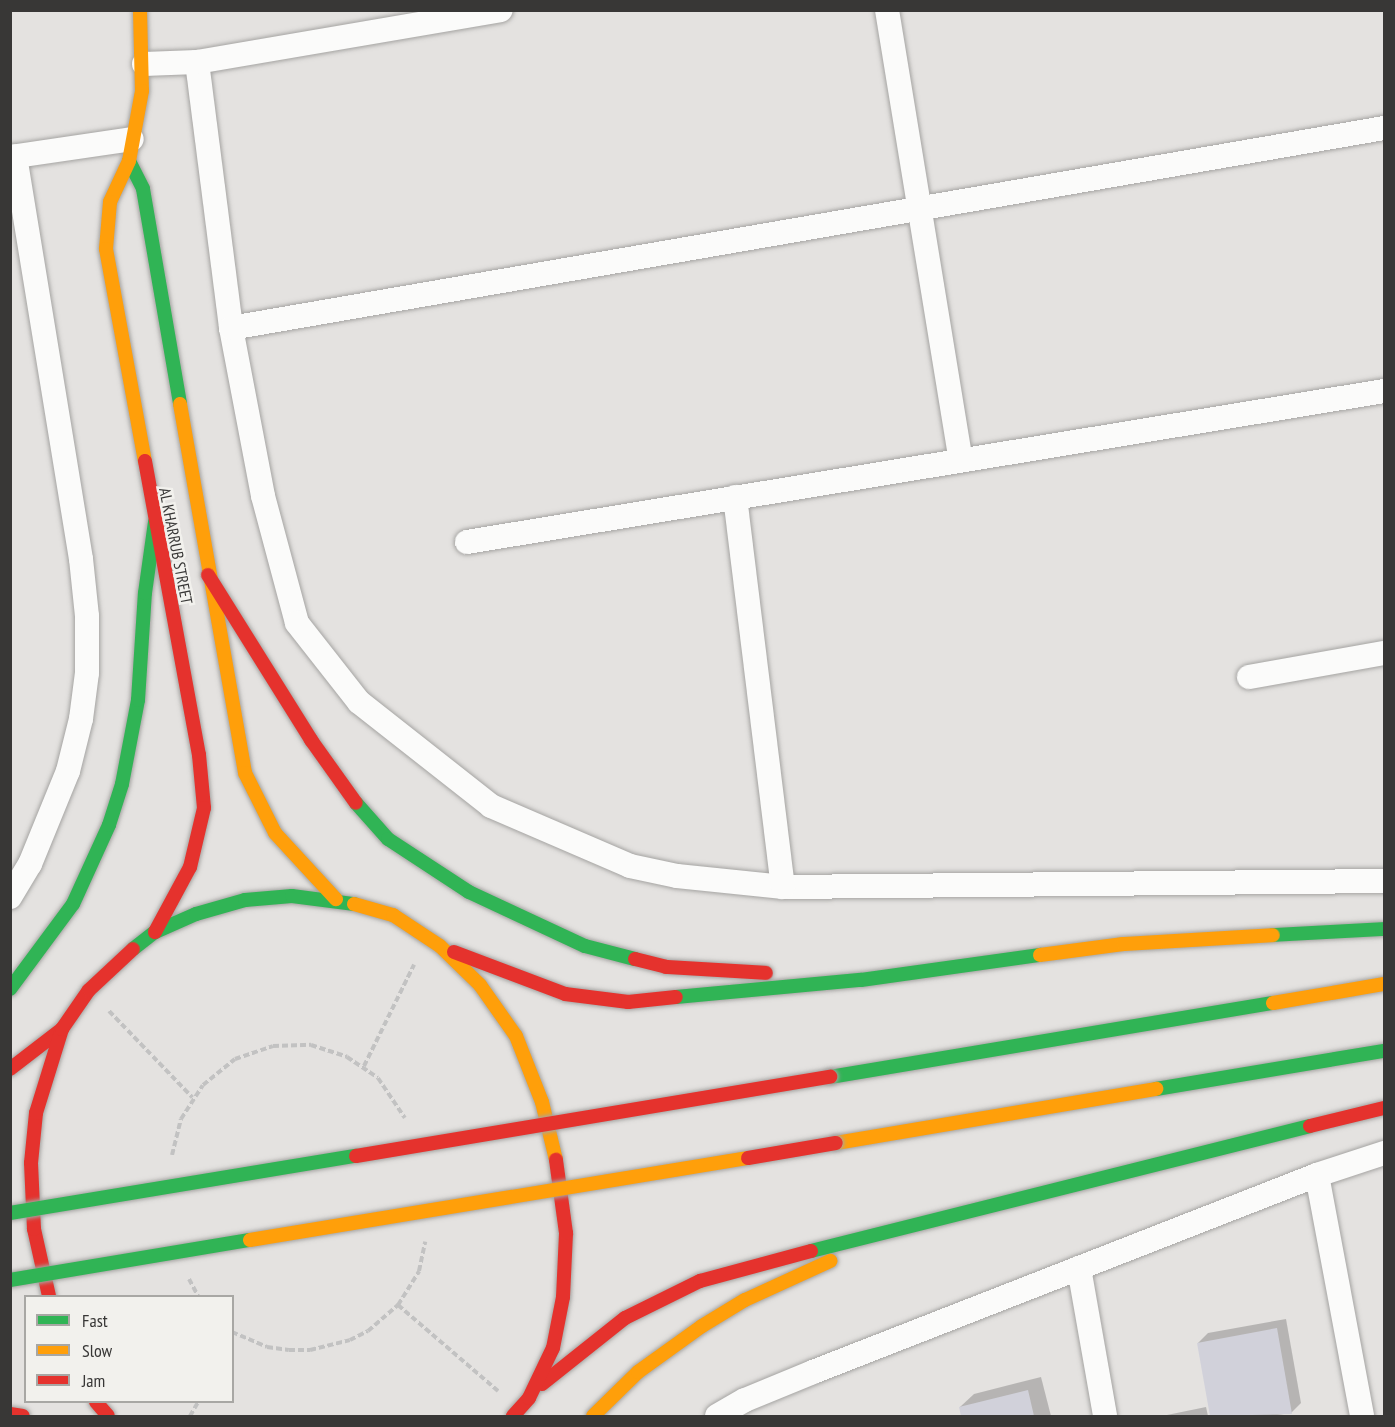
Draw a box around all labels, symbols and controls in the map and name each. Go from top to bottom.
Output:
street label: AL KHARRUB STREET [155,486,197,606]
legend [24,1295,234,1403]
text: Fast [82,1309,108,1332]
text: Slow [82,1339,112,1362]
text: Jam [82,1369,105,1392]

